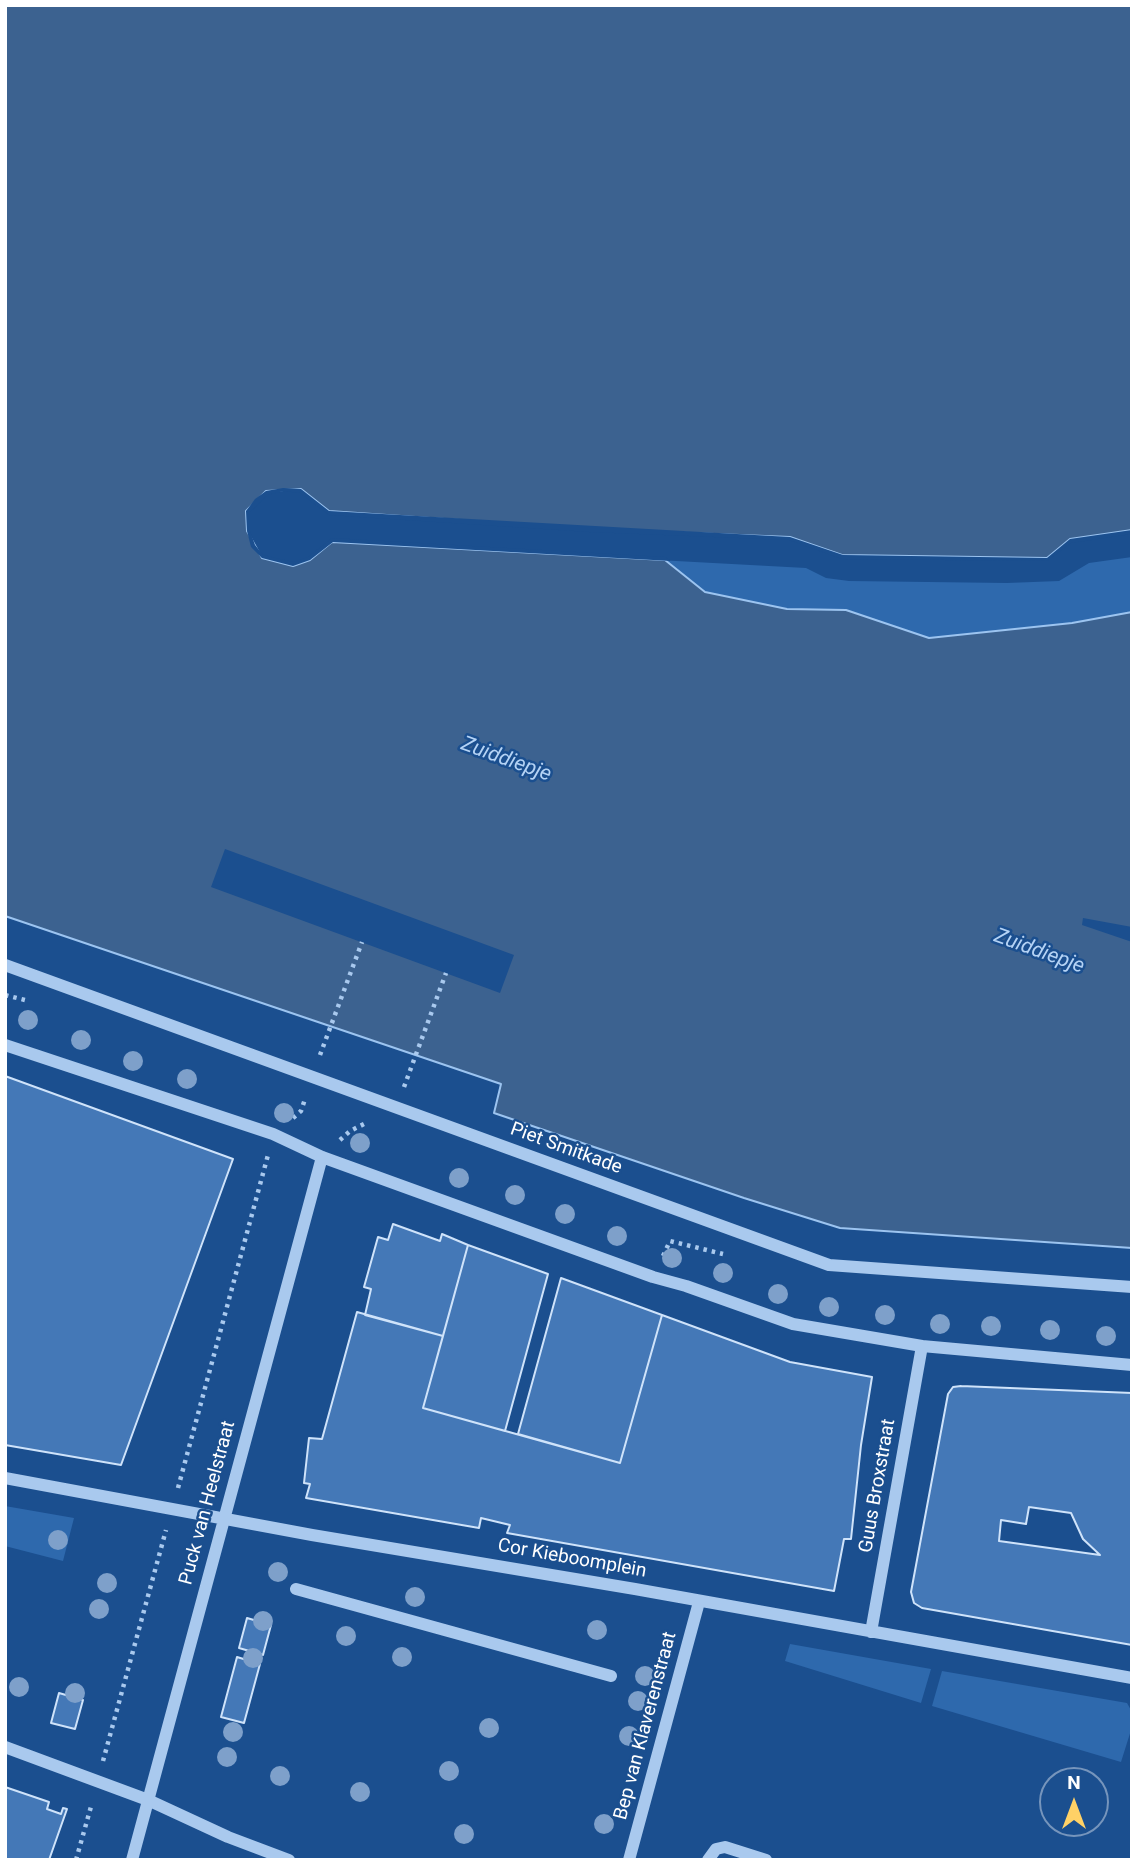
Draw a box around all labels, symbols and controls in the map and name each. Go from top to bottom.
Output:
water label: Zuiddiepje [458,732,554,788]
water label: Zuiddiepje [991,924,1087,980]
street label: Piet Smitkade [507,1118,625,1180]
street label: Guus Broxstraat [855,1417,901,1555]
street label: Puck van Heelstraat [175,1419,241,1587]
street label: Cor Kieboomplein [496,1535,648,1583]
street label: Bep van Klaverenstraat [610,1630,682,1822]
north arrow [1039,1767,1109,1837]
text: N [1067,1771,1081,1794]

